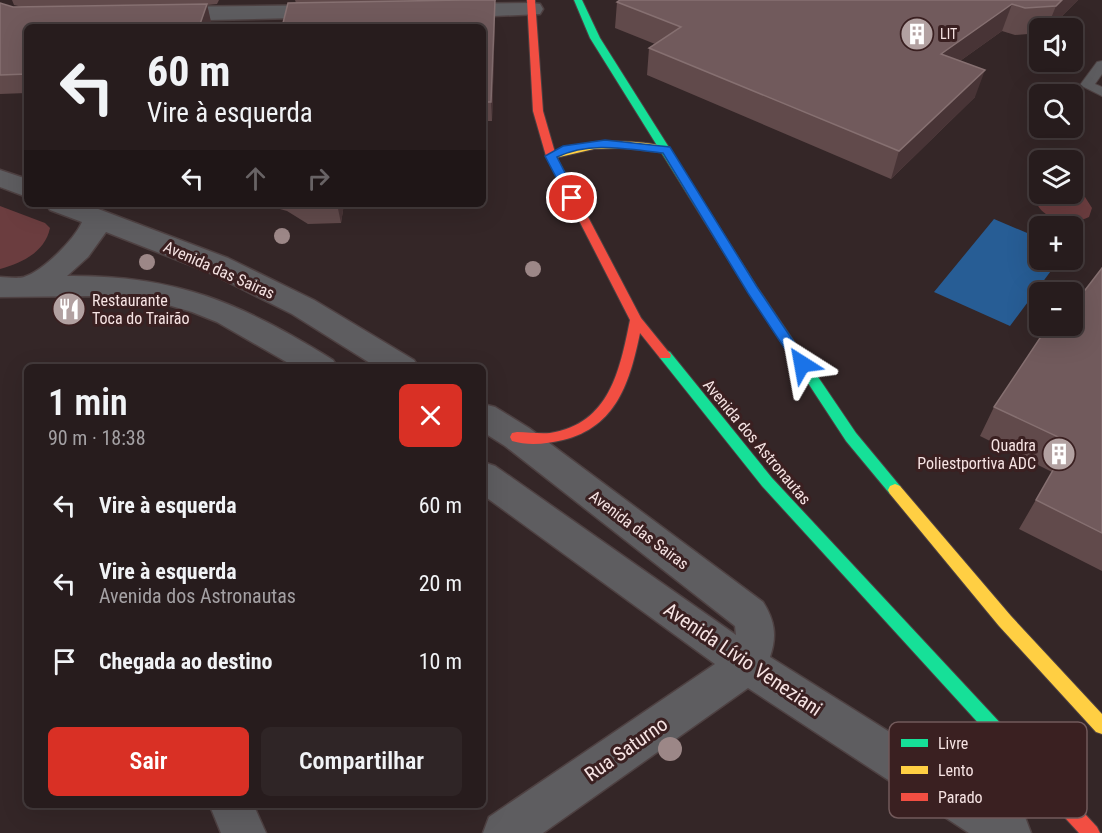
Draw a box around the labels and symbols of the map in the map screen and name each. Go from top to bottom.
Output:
building icon: LIT [899,16,935,52]
place label: LIT [940,26,957,42]
pin [546,172,597,223]
street label: Avenida das Sairas [161,237,277,303]
restaurant icon: Restaurante Toca do Trairão [51,291,87,327]
place label: Restaurante Toca do Trairão [92,291,190,328]
position arrow [770,332,834,396]
street label: Avenida dos Astronautas [699,376,815,508]
place label: Quadra Poliestportiva ADC [917,436,1036,473]
building icon: Quadra Poliestportiva ADC [1041,436,1077,472]
street label: Avenida das Sairas [586,486,692,574]
street label: Avenida Lívio Veneziani [659,597,827,721]
street label: Rua Saturno [580,712,672,786]
legend [889,722,1087,818]
text: Livre [938,734,968,753]
text: Lento [938,761,973,780]
text: Parado [938,788,983,807]

